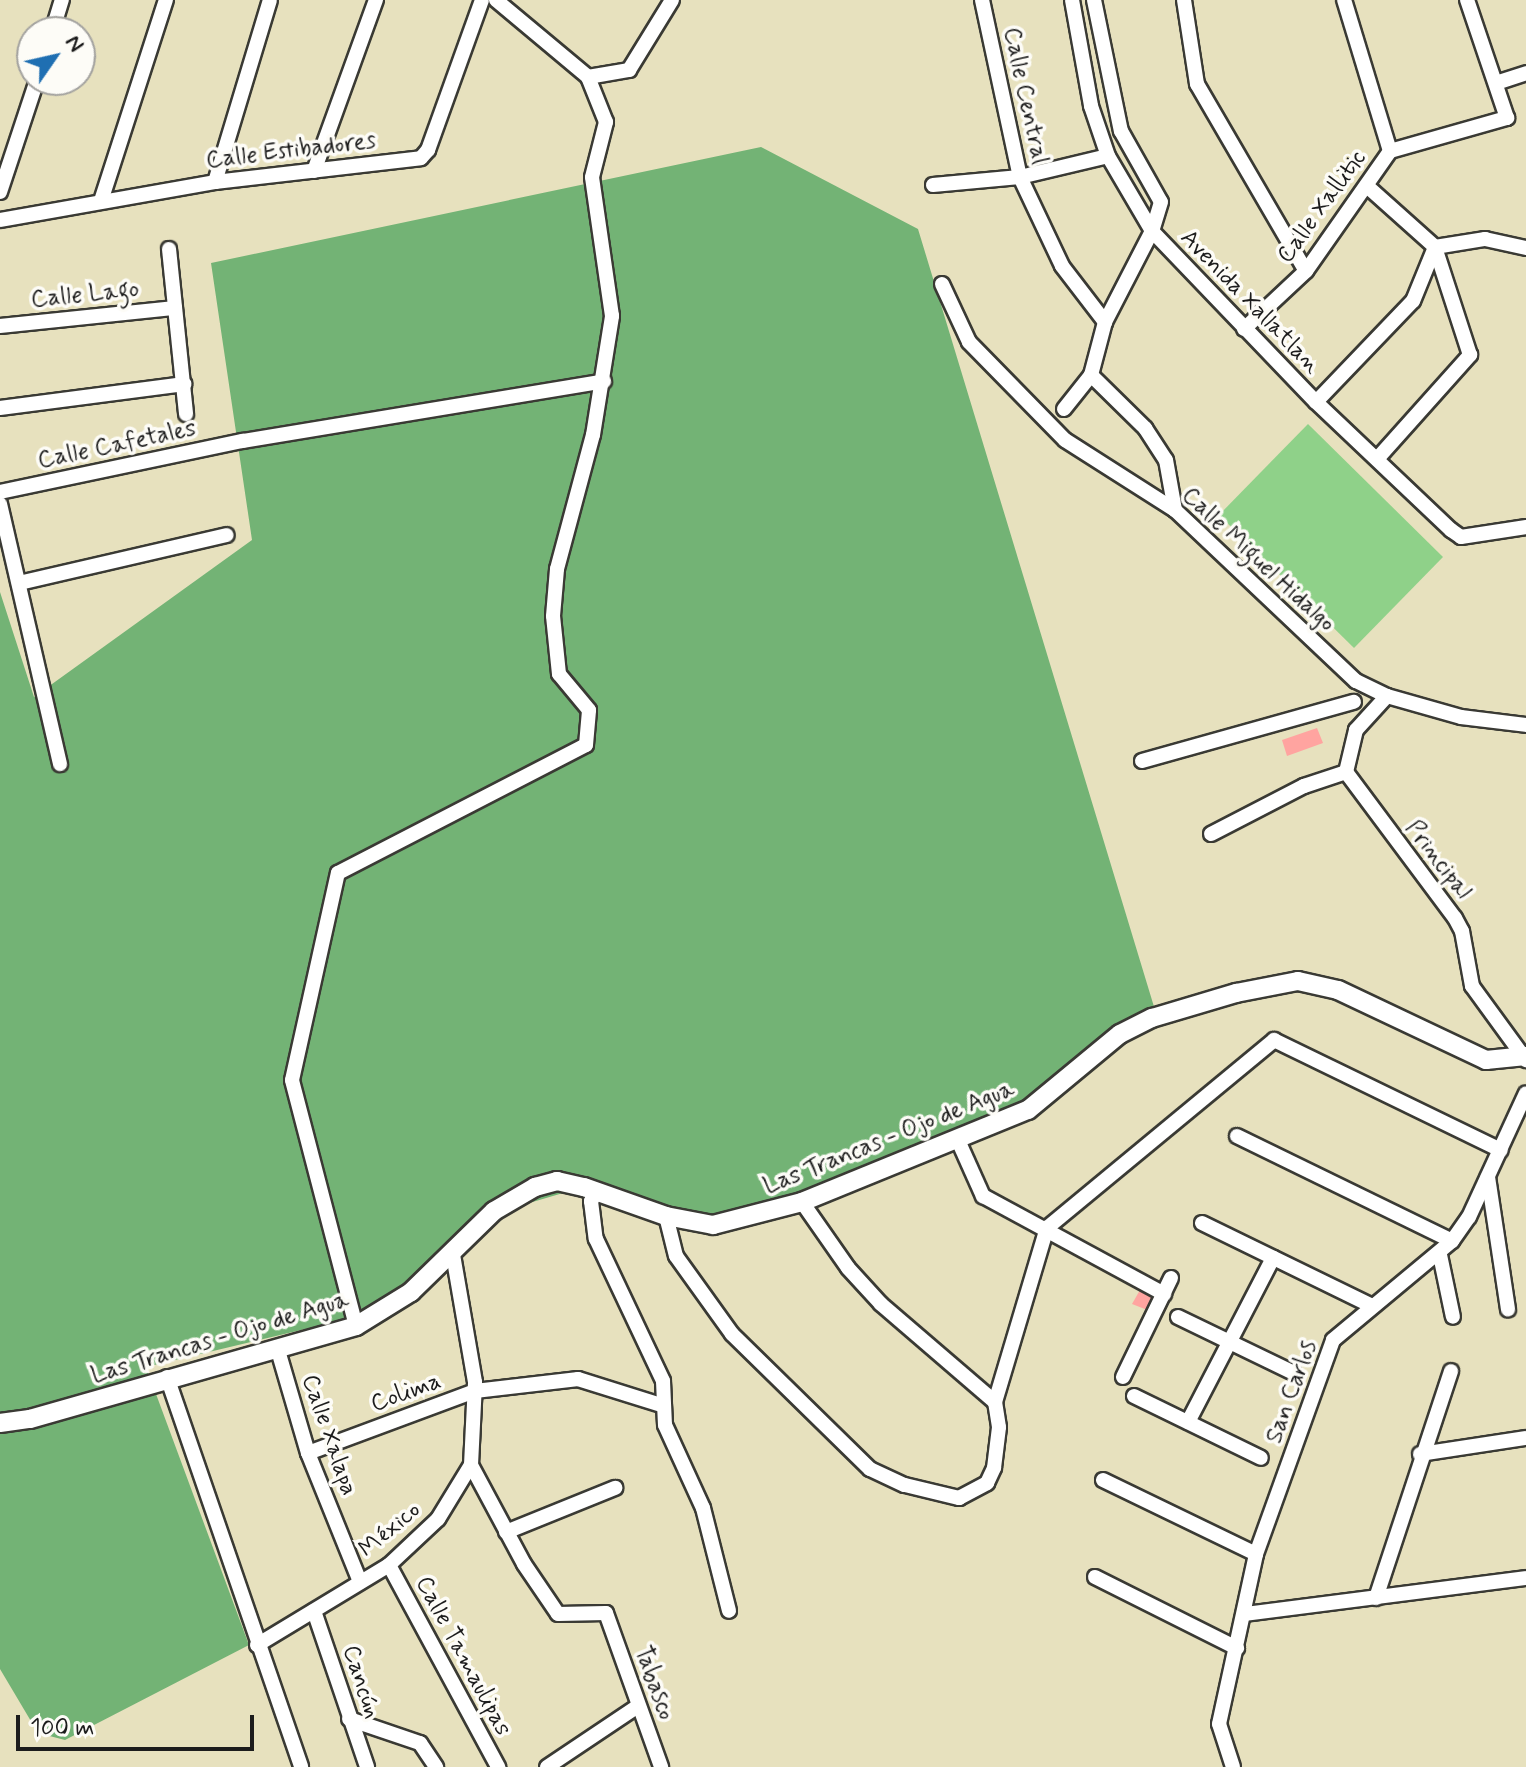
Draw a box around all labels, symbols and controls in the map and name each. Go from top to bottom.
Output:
north arrow [16,16,96,96]
street label: Calle Central [997,25,1053,167]
text: N [59,30,90,58]
street label: Calle Estibadores [204,126,378,176]
street label: Calle Xallitic [1272,146,1372,268]
street label: Avenida Xallatlan [1174,224,1326,380]
street label: Calle Lago [31,275,139,315]
street label: Calle Cafetales [34,414,200,476]
street label: Calle Miguel Hidalgo [1176,483,1340,637]
street label: Principal [1398,815,1478,905]
street label: Las Trancas - Ojo de Agua [759,1074,1019,1202]
street label: Las Trancas - Ojo de Agua [87,1285,353,1391]
street label: San Carlos [1260,1335,1324,1449]
street label: Colima [367,1367,445,1419]
street label: Calle Xalapa [295,1371,363,1499]
street label: México [353,1496,427,1564]
street label: Calle Tamaulipas [409,1572,517,1740]
street label: Cancún [336,1642,386,1722]
street label: Tabasco [627,1642,681,1724]
scale bar [20,1699,258,1749]
text: 100 m [30,1713,94,1744]

